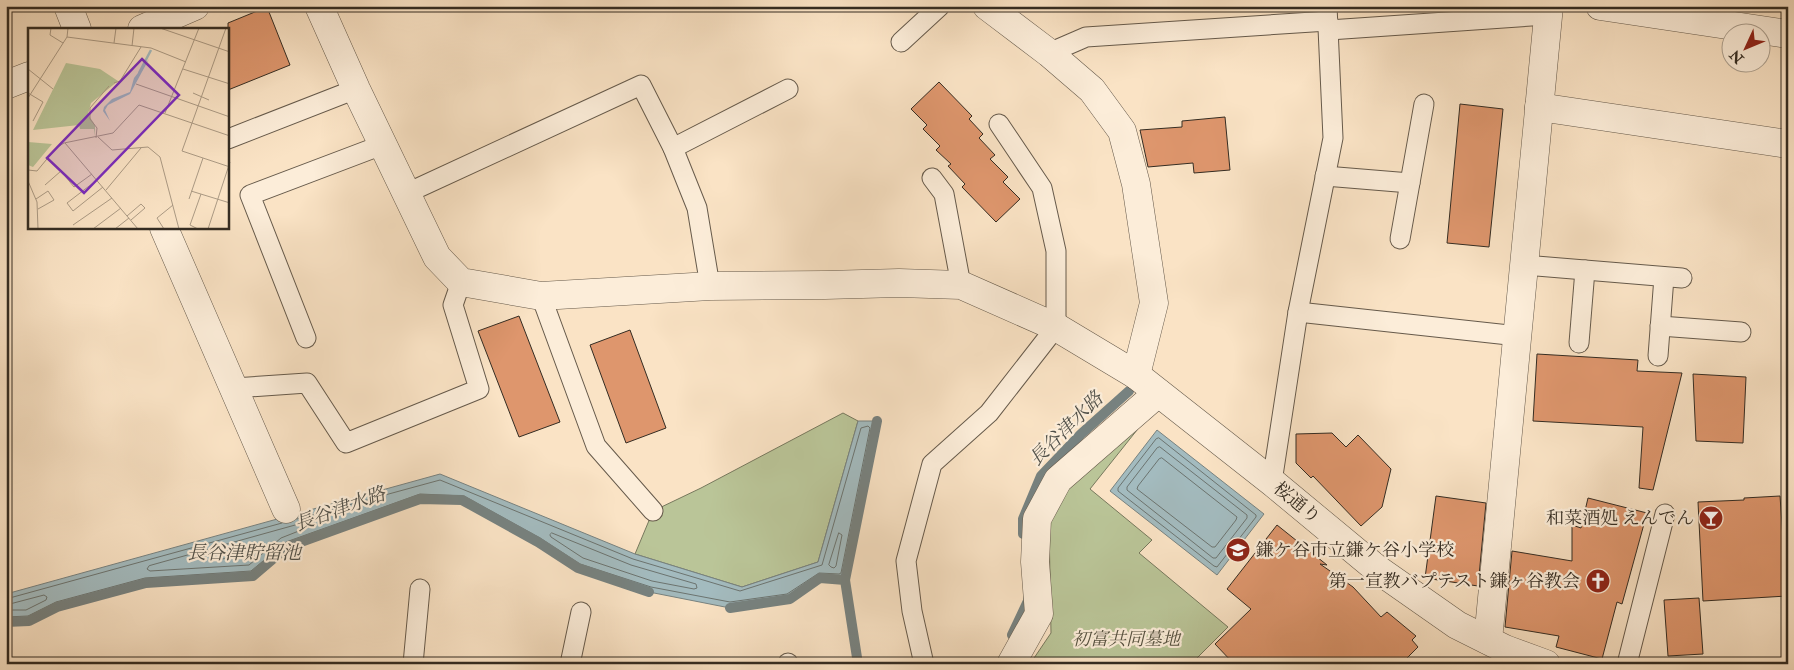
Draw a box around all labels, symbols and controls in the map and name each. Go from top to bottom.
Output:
north arrow [1722,22,1772,72]
inset map [28,28,229,229]
text: N [1726,46,1748,68]
water label: 長谷津水路 [1024,386,1109,471]
street label: 桜通り [1269,477,1325,529]
water label: 長谷津水路 [291,481,391,537]
bar icon: 和菜酒処 えんでん [1698,505,1724,531]
place label: 和菜酒処 えんでん [1546,507,1694,530]
school or university icon: 鎌ケ谷市立鎌ケ谷小学校 [1225,537,1251,563]
place label: 鎌ケ谷市立鎌ケ谷小学校 [1256,539,1454,562]
water label: 長谷津貯留池 [187,541,303,565]
church icon: 第一宣教バプテスト鎌ヶ谷教会 [1585,568,1611,594]
place label: 第一宣教バプテスト鎌ヶ谷教会 [1329,570,1580,593]
park label: 初富共同墓地 [1072,628,1182,651]

